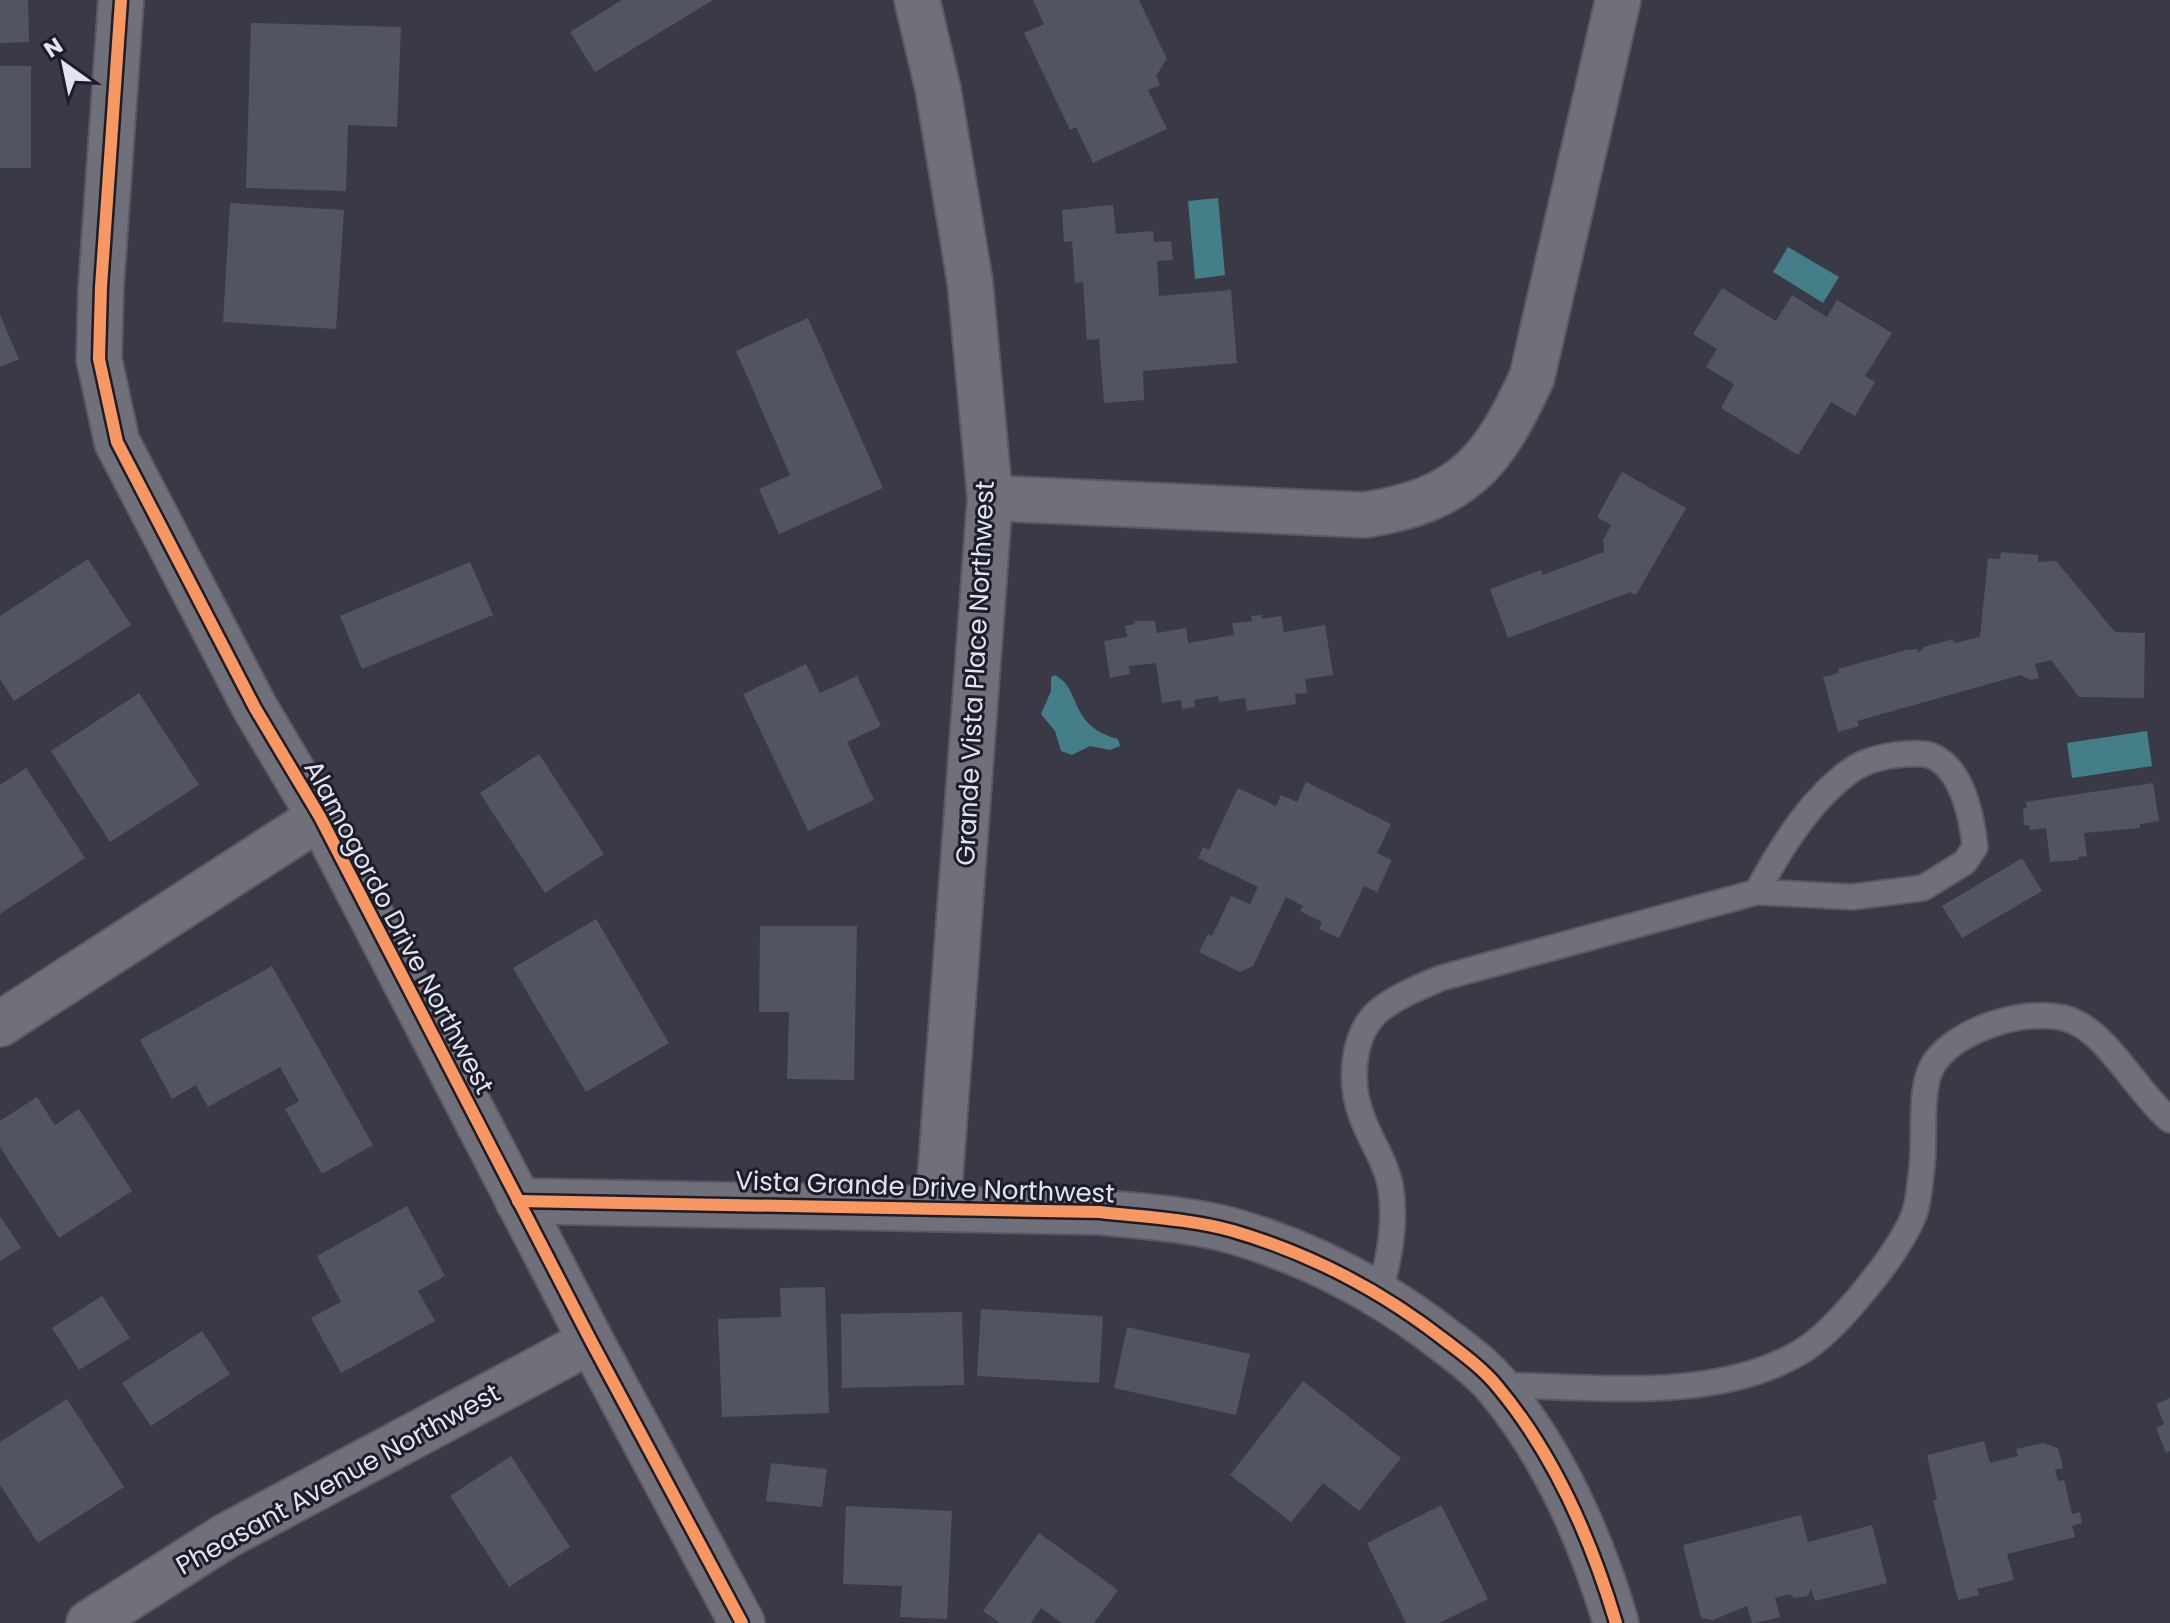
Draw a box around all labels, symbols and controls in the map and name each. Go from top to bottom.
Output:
north arrow [24,24,104,104]
text: N [38,30,69,65]
street label: Grande Vista Place Northwest [947,480,1003,866]
street label: Alamogordo Drive Northwest [295,754,503,1100]
street label: Vista Grande Drive Northwest [735,1162,1115,1212]
street label: Pheasant Avenue Northwest [169,1375,507,1583]

